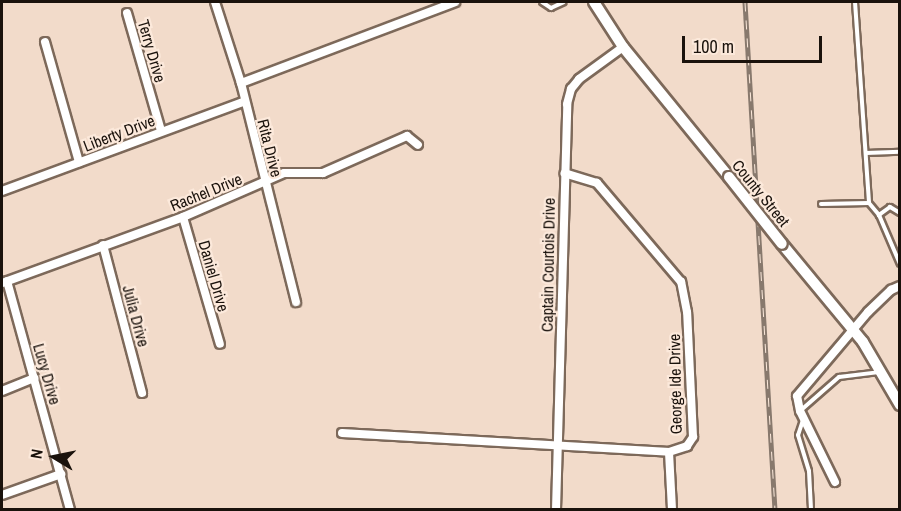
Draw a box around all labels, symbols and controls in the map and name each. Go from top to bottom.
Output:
street label: Terry Drive [134,18,170,84]
scale bar [685,24,824,62]
text: 100 m [693,34,734,59]
street label: Liberty Drive [81,111,157,155]
street label: Rita Drive [254,117,286,179]
street label: County Street [728,156,794,230]
street label: Rachel Drive [167,169,245,215]
street label: Captain Courtois Drive [537,198,559,332]
street label: Daniel Drive [195,238,233,314]
street label: Julia Drive [119,283,153,349]
street label: George Ide Drive [665,334,685,434]
street label: Lucy Drive [29,341,65,407]
north arrow [24,427,84,487]
text: N [25,447,48,460]

